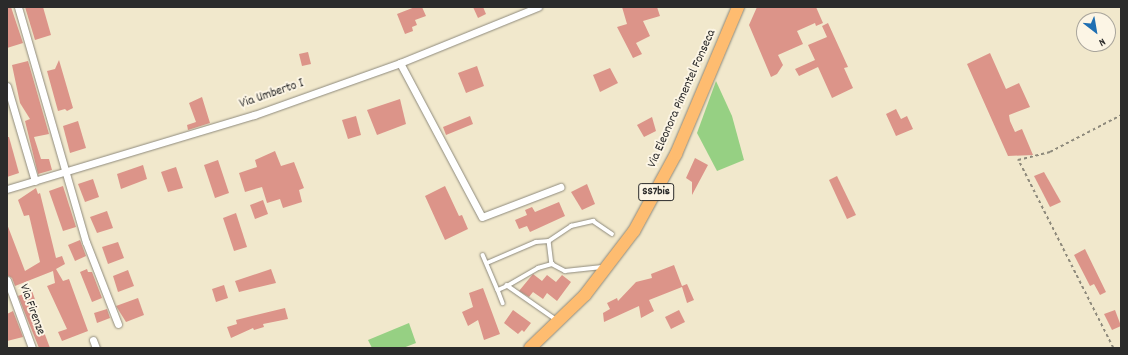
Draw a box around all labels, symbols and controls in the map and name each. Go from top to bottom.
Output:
north arrow [1076,12,1116,52]
street label: Via Eleonora Pimentel Fonseca [645,28,721,170]
text: N [1095,33,1108,50]
street label: Via Umberto I [238,77,306,113]
road number: SS7bis [638,182,674,202]
street label: Via Firenze [15,282,47,338]

